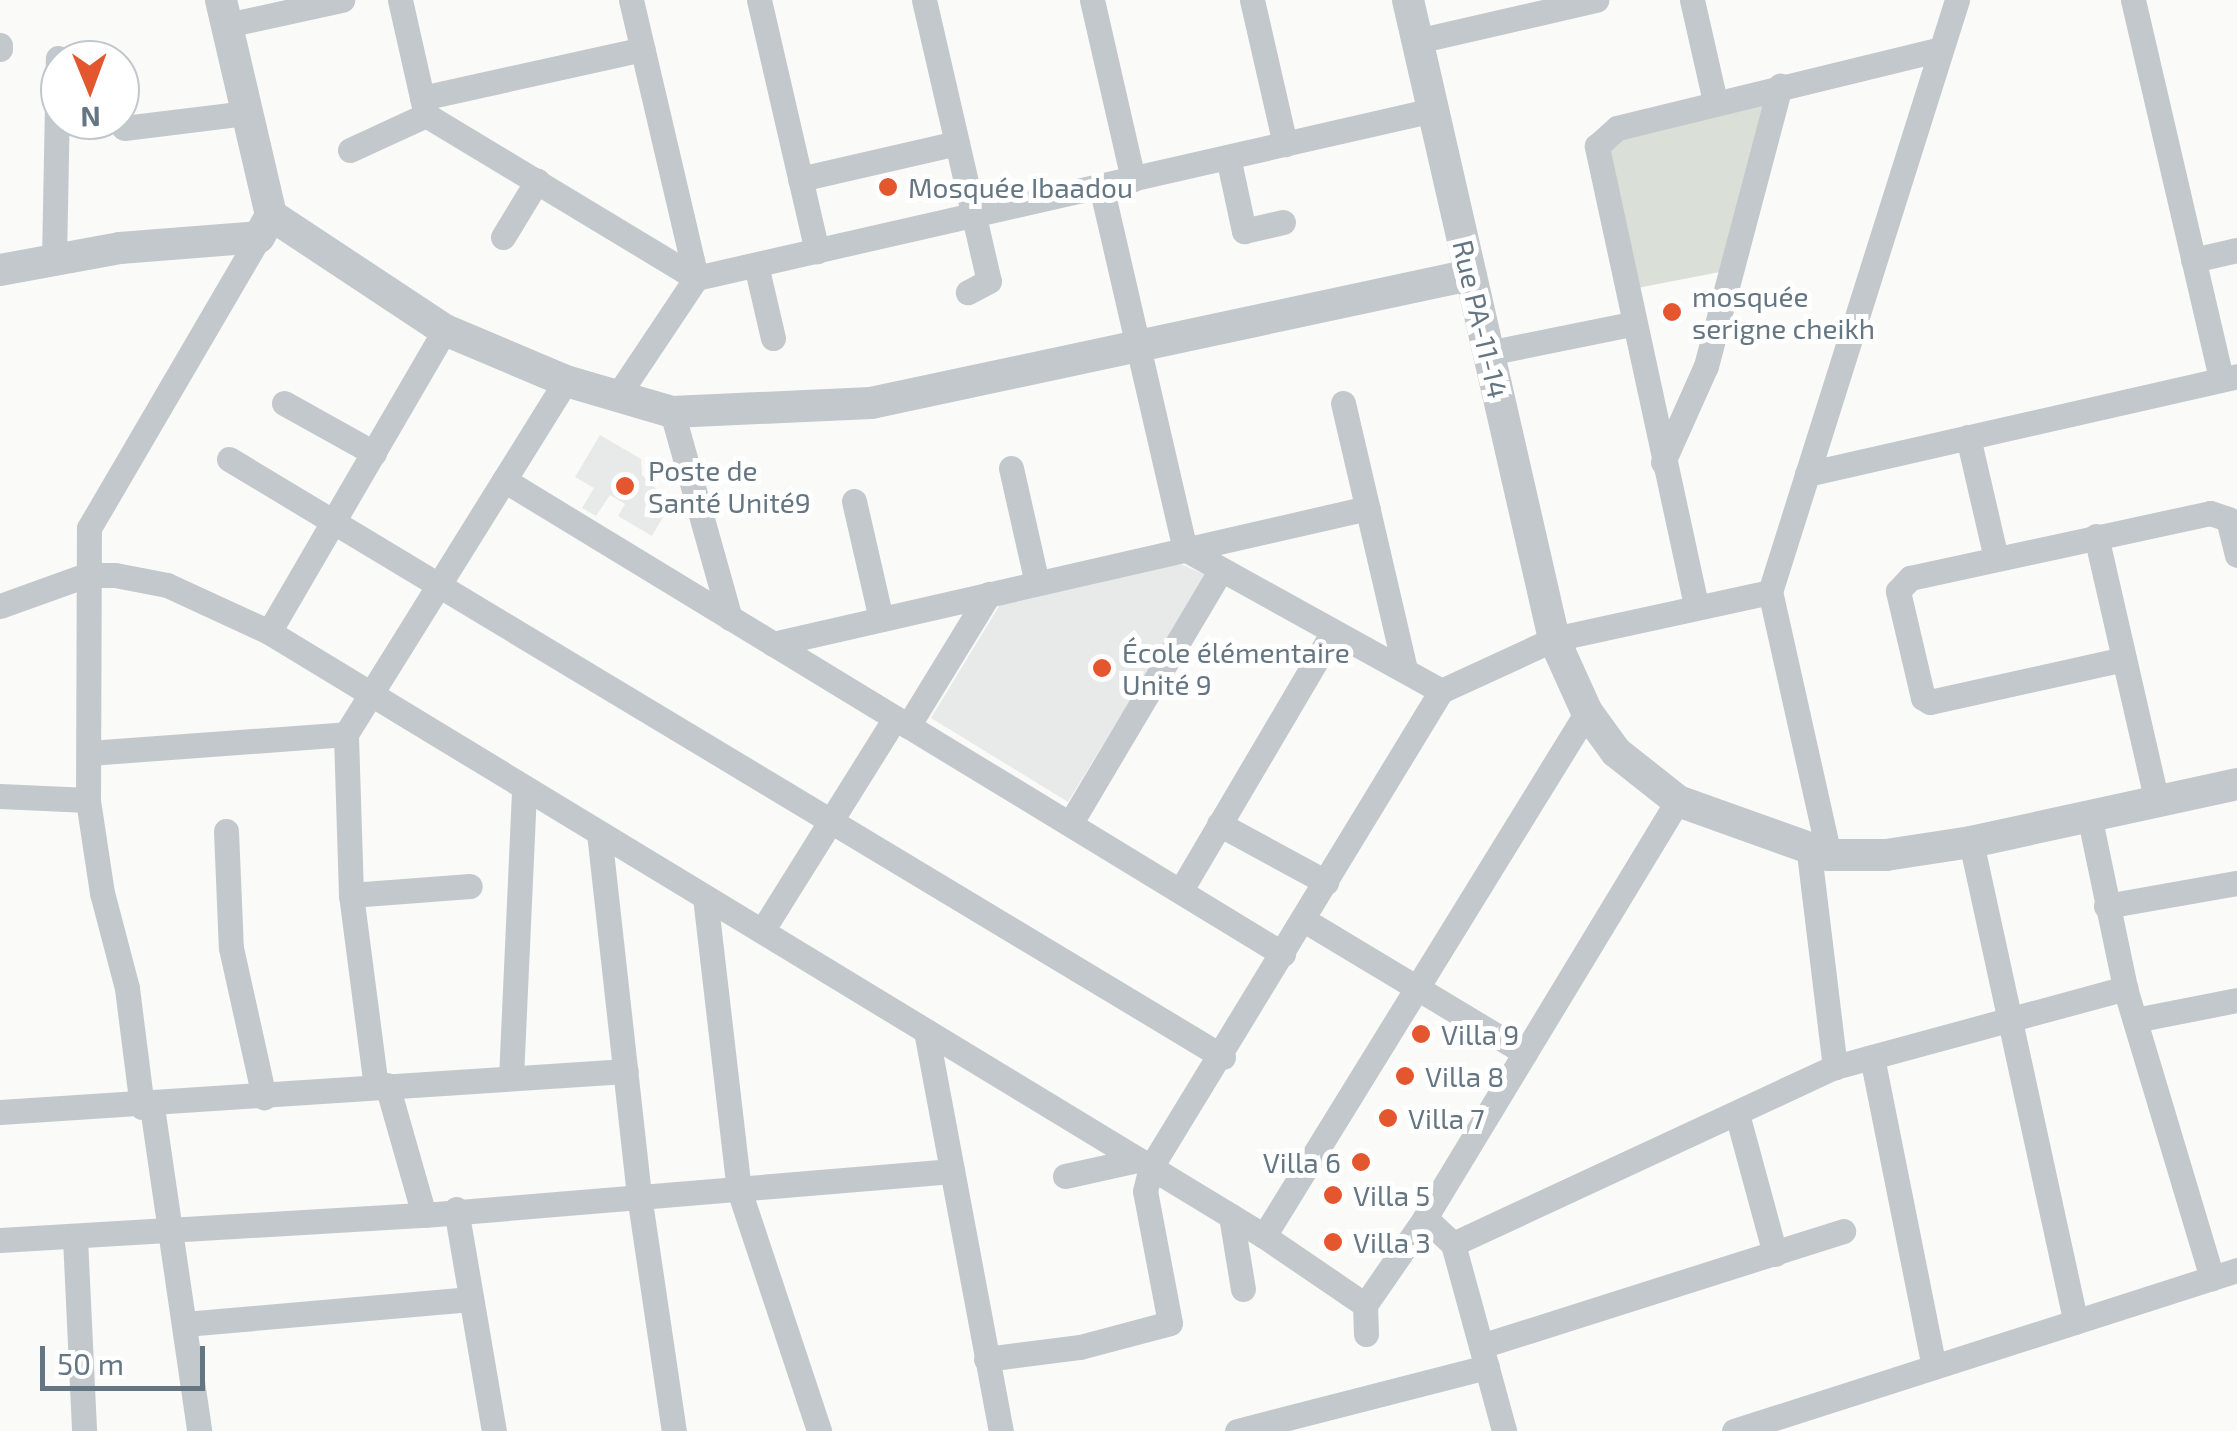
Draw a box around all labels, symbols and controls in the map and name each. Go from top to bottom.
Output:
north arrow [40,40,140,140]
text: N [80,101,101,135]
place label: Mosquée Ibaadou [908,170,1133,204]
marker: Mosquée Ibaadou [877,176,899,198]
street label: Rue PA-11-14 [1446,237,1516,401]
place label: mosquée serigne cheikh [1692,279,1875,345]
marker: mosquée serigne cheikh [1661,301,1683,323]
place label: Poste de Santé Unité9 [648,453,811,519]
marker: Poste de Santé Unité9 [612,473,638,499]
place label: École élémentaire Unité 9 [1122,635,1350,701]
marker: École élémentaire Unité 9 [1091,657,1113,679]
place label: Villa 9 [1441,1017,1519,1051]
marker: Villa 9 [1410,1023,1432,1045]
place label: Villa 8 [1425,1059,1504,1093]
marker: Villa 8 [1394,1065,1416,1087]
place label: Villa 7 [1408,1101,1485,1135]
marker: Villa 7 [1377,1107,1399,1129]
place label: Villa 6 [1263,1145,1341,1179]
marker: Villa 6 [1350,1151,1372,1173]
place label: Villa 5 [1353,1178,1430,1212]
marker: Villa 5 [1322,1184,1344,1206]
place label: Villa 3 [1353,1225,1431,1259]
marker: Villa 3 [1322,1231,1344,1253]
scale bar [45,1326,210,1388]
text: 50 m [57,1345,124,1381]

